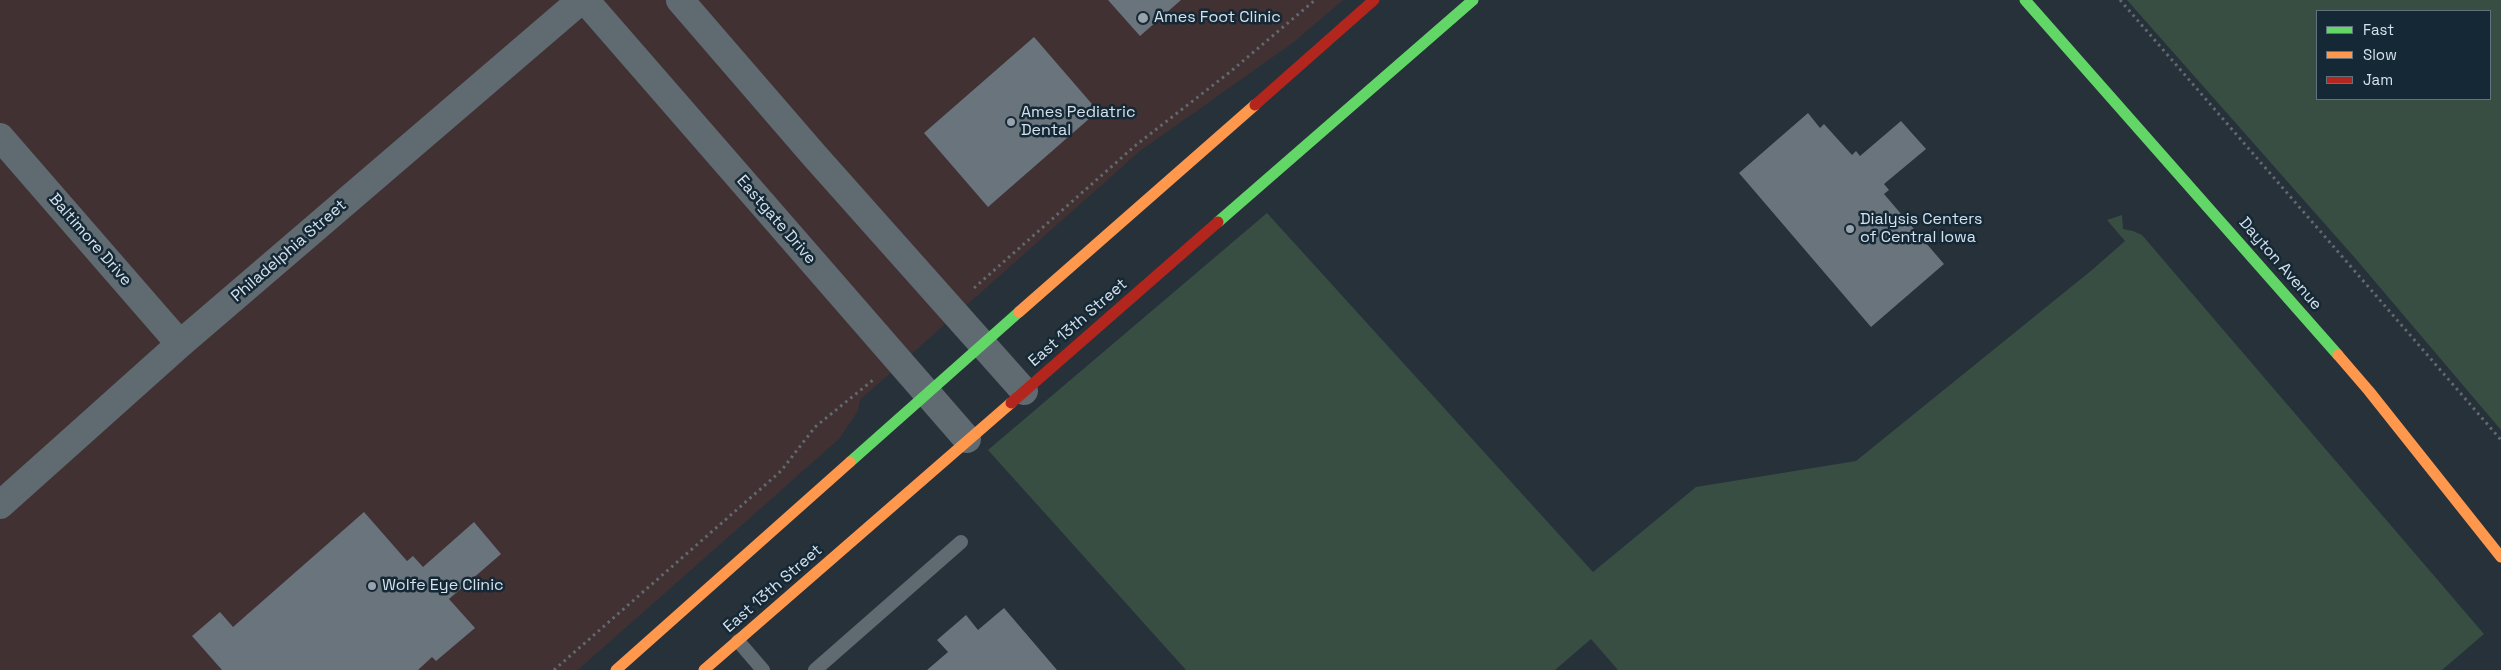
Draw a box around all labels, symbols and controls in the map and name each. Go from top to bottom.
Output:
place label: Ames Foot Clinic [1154,8,1281,28]
legend [2316,10,2491,100]
marker: Ames Foot Clinic [1136,11,1150,25]
text: Fast [2363,20,2394,39]
text: Slow [2363,45,2397,64]
text: Jam [2363,70,2393,89]
place label: Ames Pediatric Dental [1021,103,1135,141]
marker: Ames Pediatric Dental [1005,116,1017,128]
street label: Eastgate Drive [732,172,820,268]
street label: Baltimore Drive [45,190,135,290]
street label: Philadelphia Street [228,196,350,306]
place label: Dialysis Centers of Central Iowa [1860,210,1983,248]
street label: Dayton Avenue [2234,214,2326,314]
marker: Dialysis Centers of Central Iowa [1844,223,1856,235]
street label: East 13th Street [1025,275,1131,371]
street label: East 13th Street [720,541,826,637]
place label: Wolfe Eye Clinic [382,576,504,596]
marker: Wolfe Eye Clinic [366,580,378,592]

